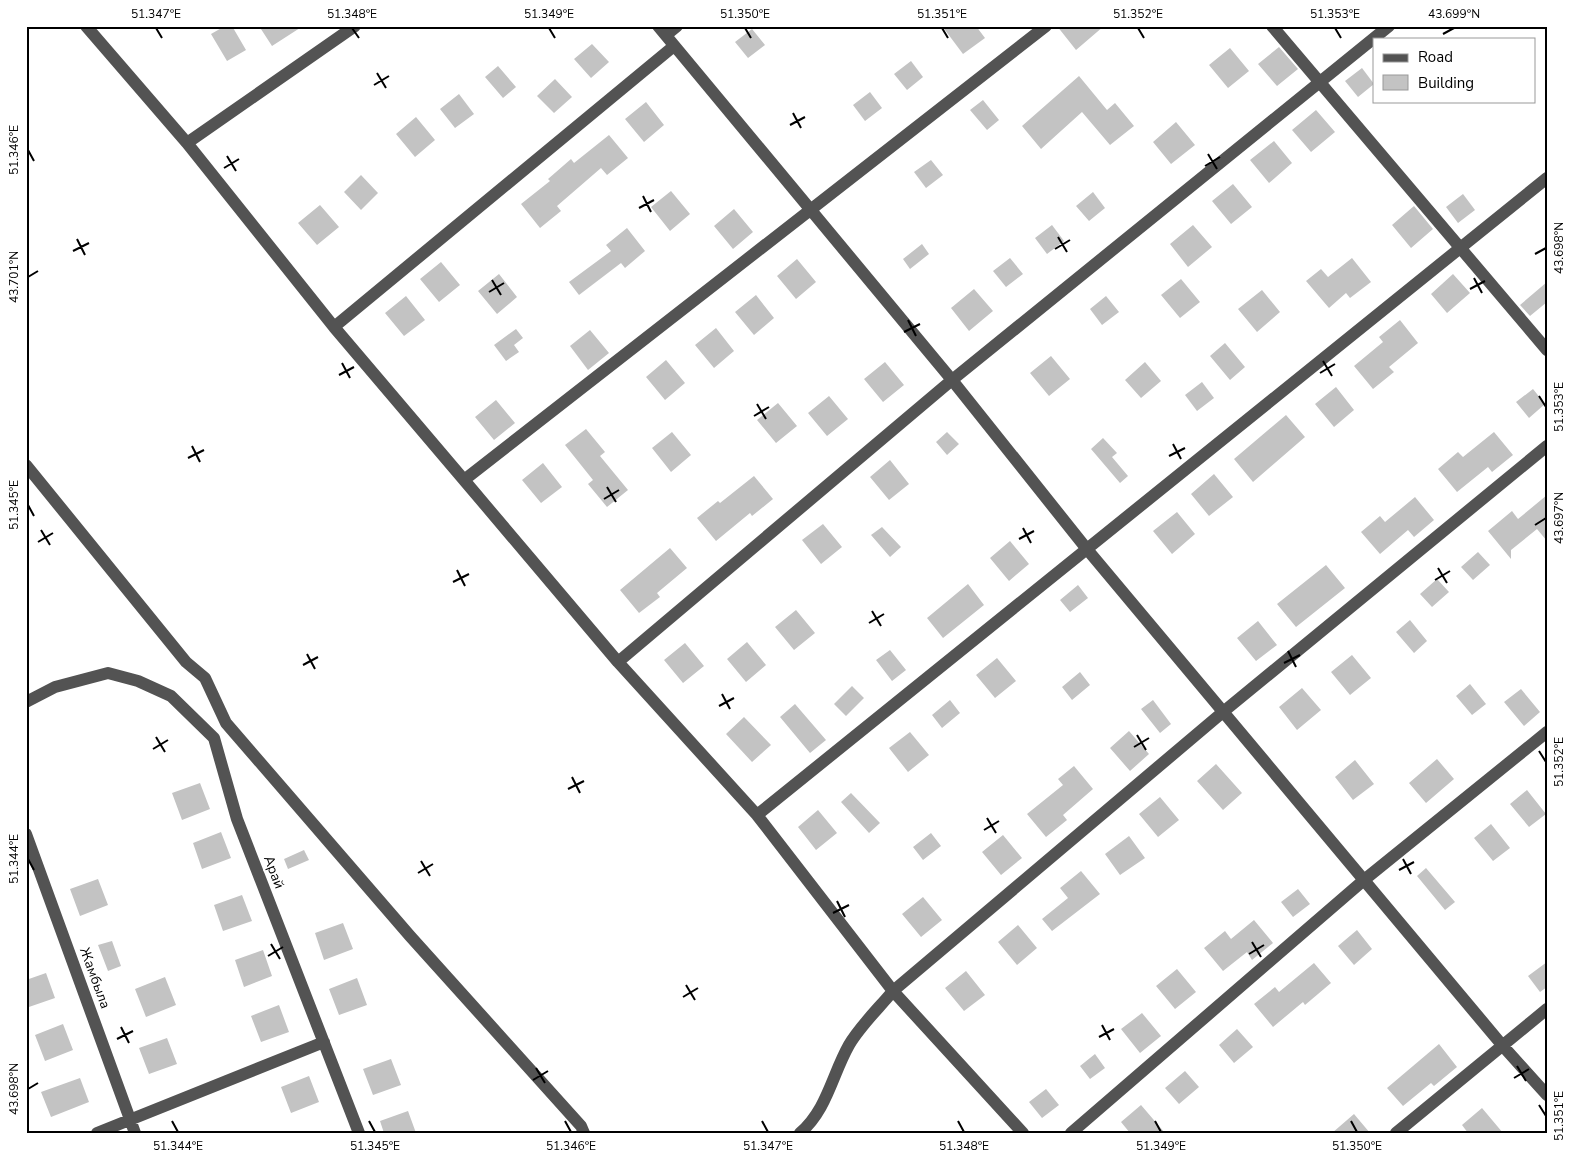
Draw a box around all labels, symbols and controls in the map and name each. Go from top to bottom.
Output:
text: 51.347°E [131,6,181,22]
text: 51.348°E [327,6,377,22]
text: 51.349°E [524,6,574,22]
text: 51.350°E [720,6,770,22]
text: 51.351°E [917,6,967,22]
text: 51.352°E [1113,6,1163,22]
text: 51.353°E [1310,6,1360,22]
text: 43.699°N [1428,6,1480,22]
legend [1373,38,1536,102]
text: Road [1418,47,1453,67]
text: Building [1418,73,1474,93]
text: 51.346°E [6,125,22,175]
text: 43.698°N [1551,222,1567,274]
text: 43.701°N [6,251,22,303]
text: 51.353°E [1551,382,1567,432]
text: 51.345°E [6,480,22,530]
text: 43.697°N [1551,492,1567,544]
text: 51.352°E [1551,737,1567,787]
text: 51.344°E [6,834,22,884]
street label: Арай [259,853,289,891]
street label: Жамбыла [75,945,115,1011]
text: 43.698°N [6,1063,22,1115]
text: 51.351°E [1551,1091,1567,1141]
text: 51.344°E [153,1138,203,1154]
text: 51.345°E [350,1138,400,1154]
text: 51.346°E [546,1138,596,1154]
text: 51.347°E [743,1138,793,1154]
text: 51.348°E [939,1138,989,1154]
text: 51.349°E [1136,1138,1186,1154]
text: 51.350°E [1332,1138,1382,1154]

